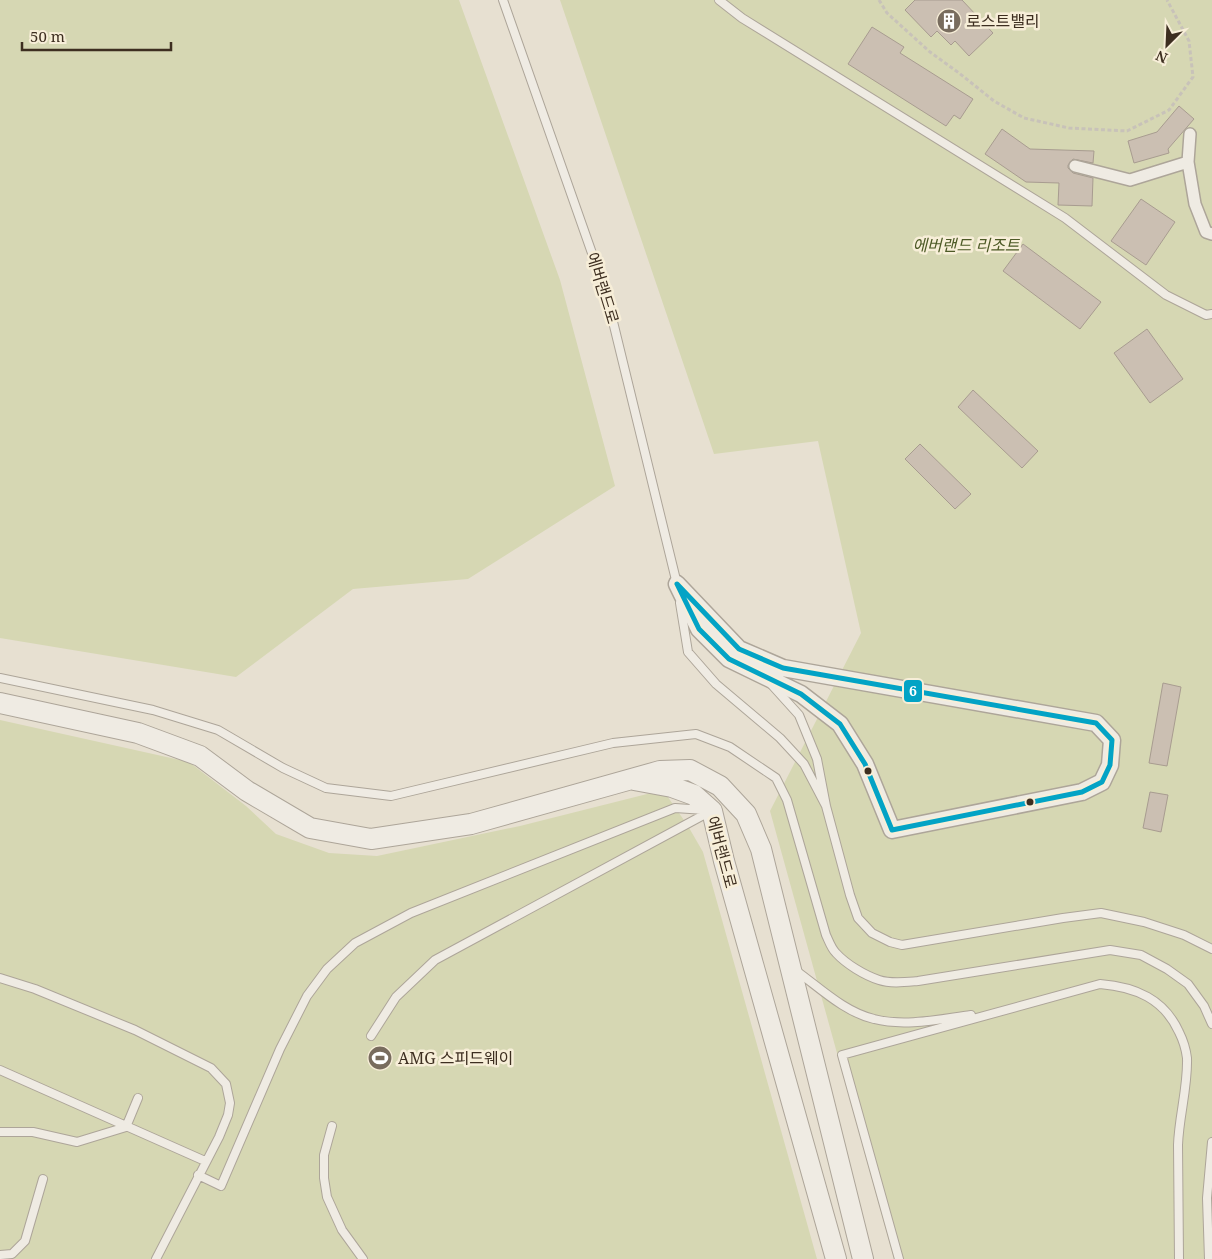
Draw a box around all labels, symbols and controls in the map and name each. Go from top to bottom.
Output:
building icon: 로스트밸리 [936,8,962,34]
place label: 로스트밸리 [966,10,1040,32]
scale bar [22,20,171,52]
north arrow [1142,20,1192,70]
text: 50 m [30,26,65,46]
text: N [1153,46,1170,68]
park label: 에버랜드 리조트 [912,234,1021,256]
street label: 에버랜드로 [582,250,624,327]
line badge: 6 [903,679,923,703]
text: 6 [909,681,917,700]
unlabelled marker [863,766,873,776]
unlabelled marker [1025,797,1035,807]
street label: 에버랜드로 [702,814,742,891]
sports icon: AMG 스피드웨이 [367,1045,393,1071]
place label: AMG 스피드웨이 [398,1047,513,1069]

